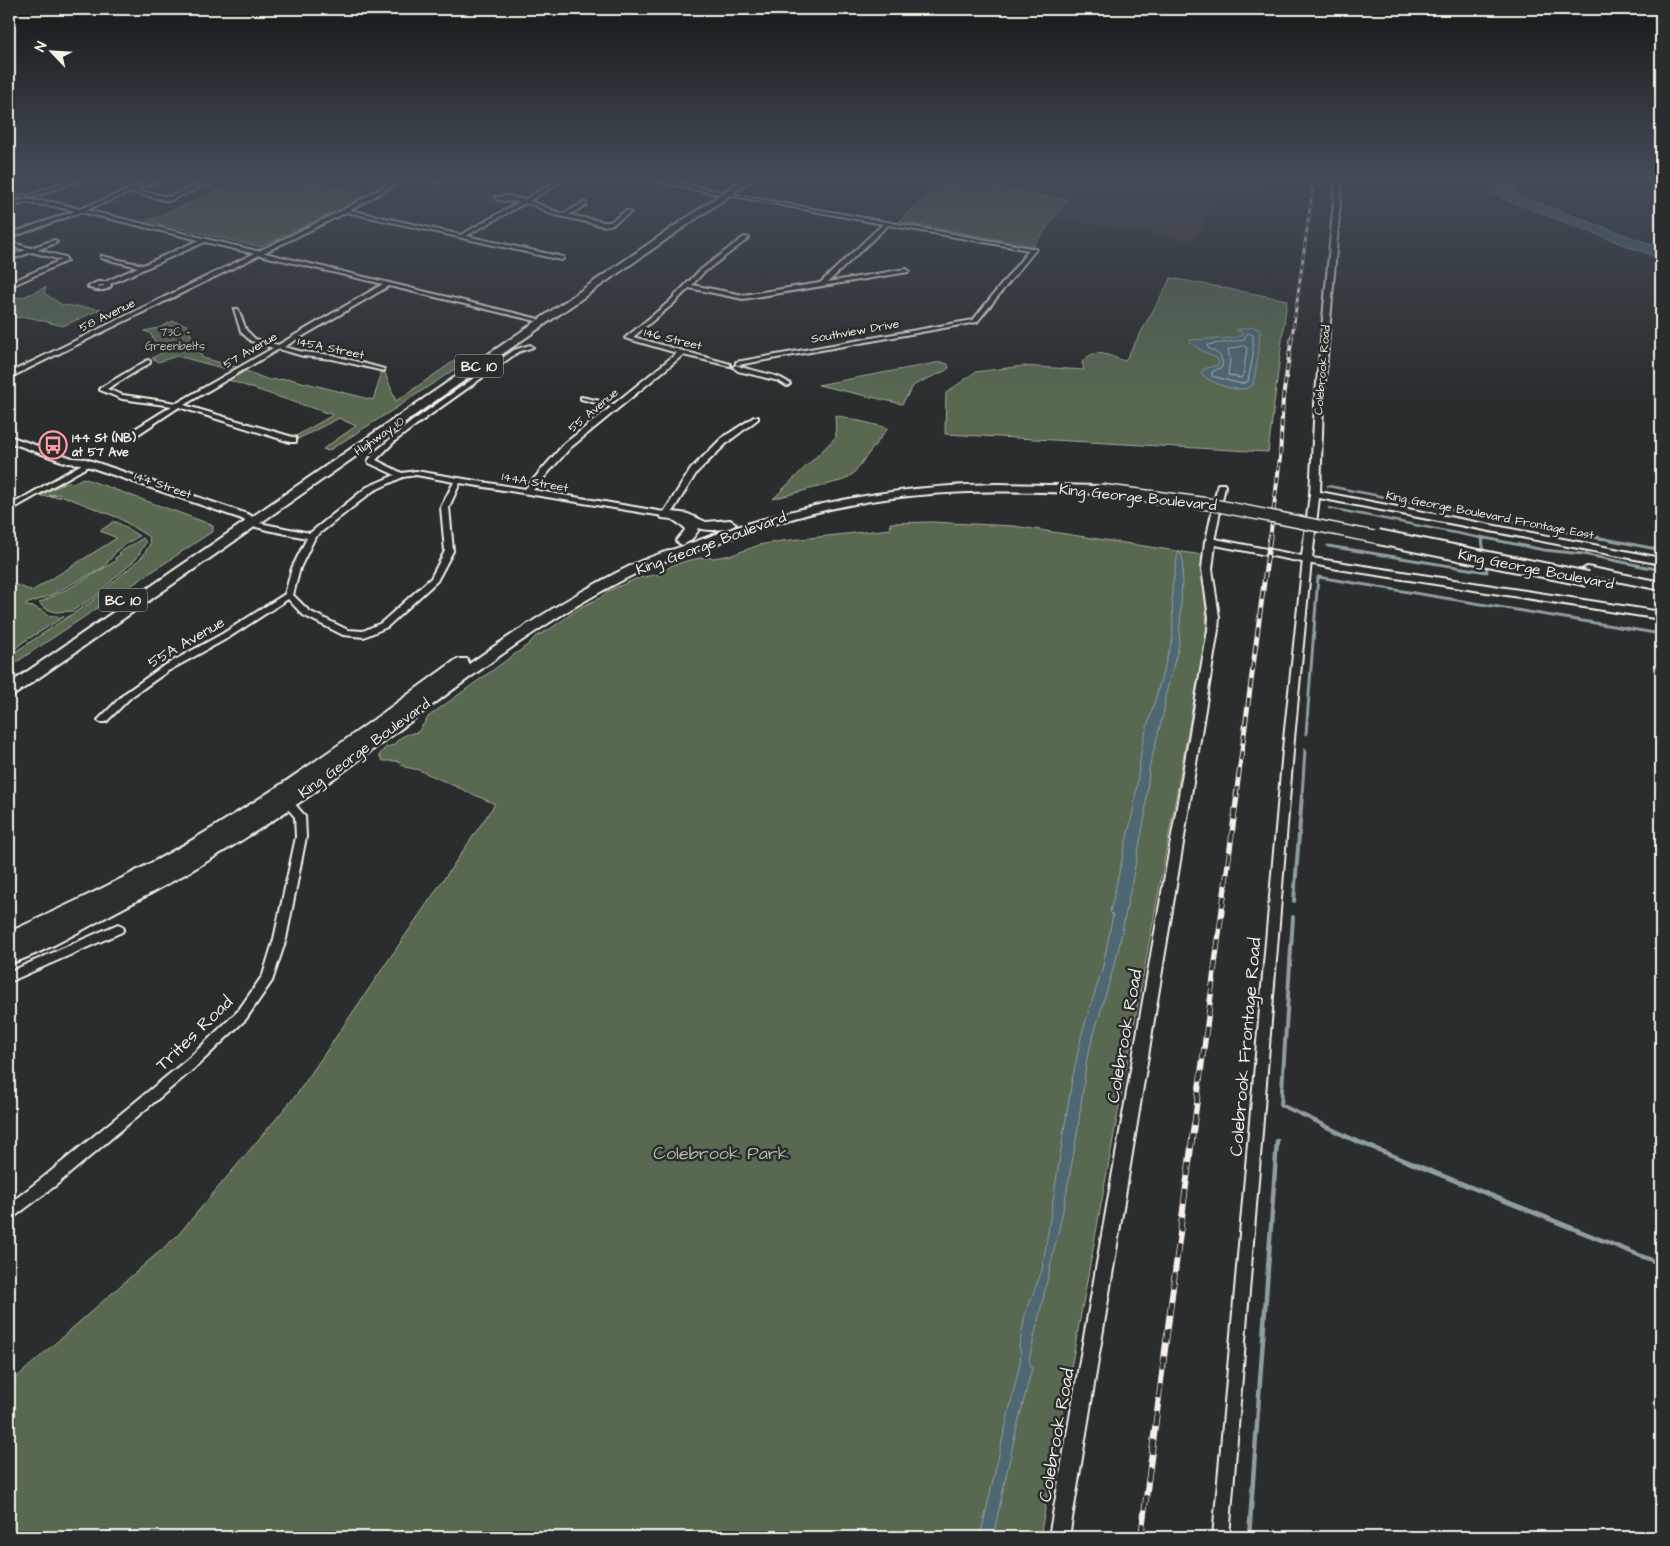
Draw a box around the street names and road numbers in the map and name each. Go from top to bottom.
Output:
street label: 58 Avenue [76,294,138,336]
street label: Southview Drive [810,315,901,348]
street label: 146 Street [642,324,704,355]
street label: Colebrook Road [1310,324,1335,416]
street label: 57 Avenue [220,328,281,373]
street label: 145A Street [296,333,366,364]
road number: BC 10 [455,354,503,378]
street label: 55 Avenue [565,384,622,436]
street label: Highway 10 [351,413,409,461]
street label: 144 Street [132,468,194,503]
street label: 144A Street [500,468,570,497]
street label: King George Boulevard [1058,479,1218,517]
street label: King George Boulevard Frontage East [1384,487,1596,545]
street label: King George Boulevard [633,506,790,581]
street label: King George Boulevard [1456,544,1616,596]
road number: BC 10 [99,588,147,612]
street label: 55A Avenue [144,612,229,673]
street label: King George Boulevard [294,693,435,804]
street label: Colebrook Frontage Road [1223,937,1269,1158]
street label: Colebrook Road [1100,967,1149,1105]
street label: Trites Road [150,990,238,1077]
street label: Colebrook Road [1032,1366,1081,1504]

